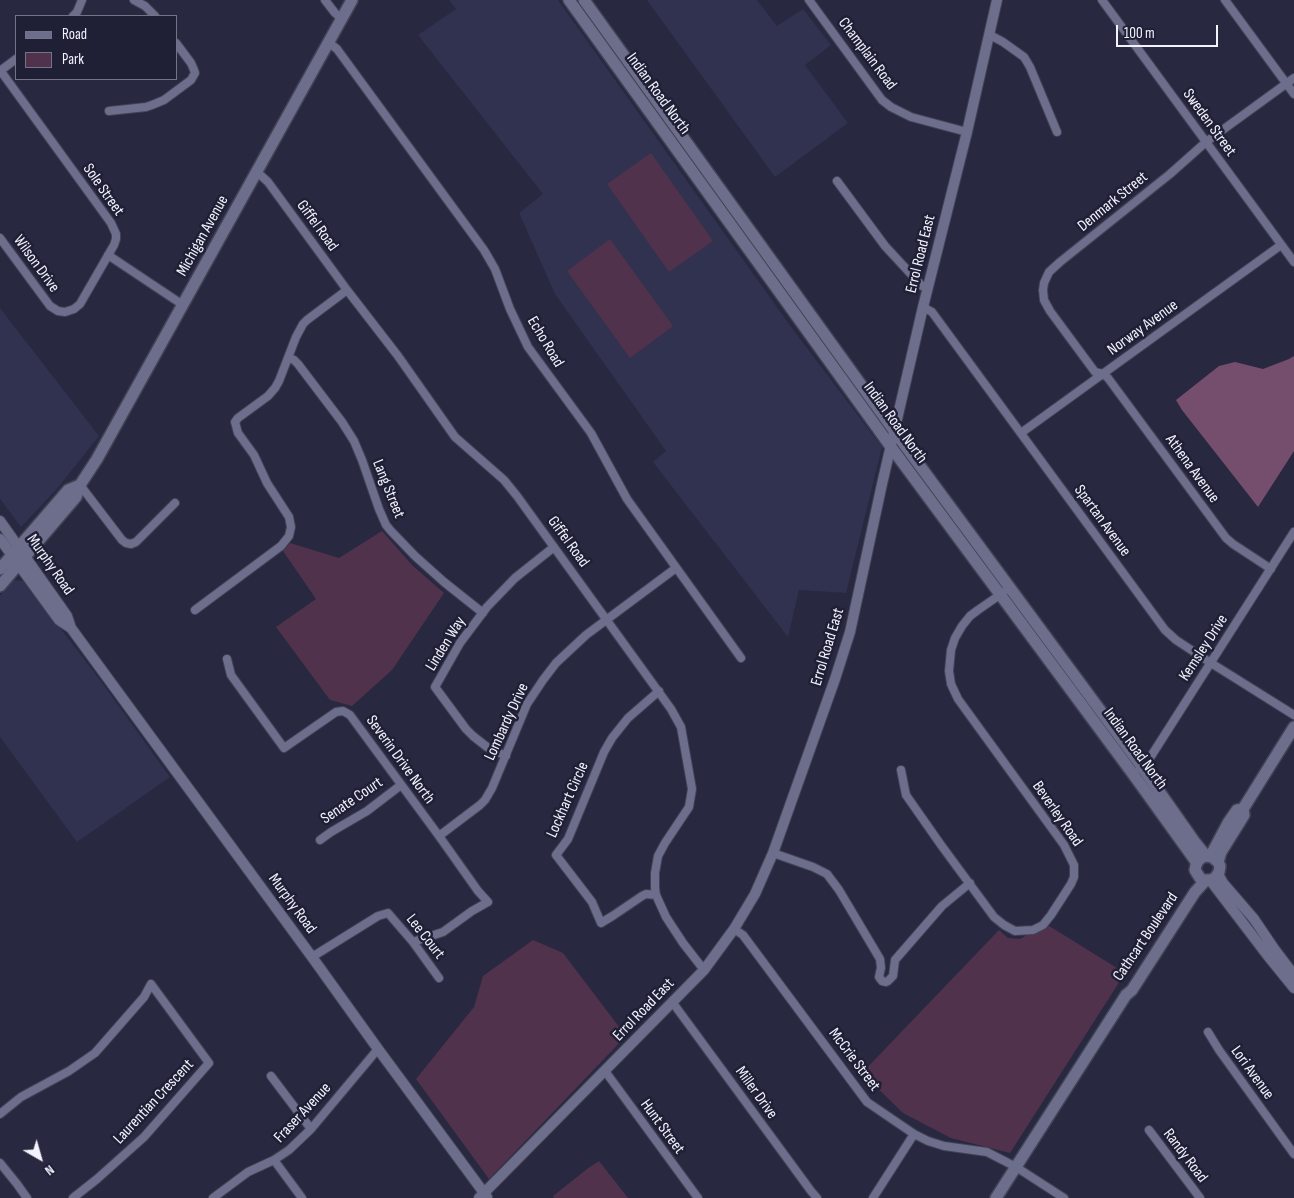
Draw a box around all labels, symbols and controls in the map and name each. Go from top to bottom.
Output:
street label: Champlain Road [834,14,900,94]
legend [15,15,178,80]
scale bar [1119,15,1222,47]
text: 100 m [1124,24,1155,43]
text: Road [62,25,87,44]
text: Park [62,50,84,69]
street label: Indian Road North [622,50,694,138]
street label: Sweden Street [1178,86,1240,160]
street label: Sole Street [78,160,128,220]
street label: Denmark Street [1074,168,1152,236]
street label: Michigan Avenue [173,192,233,280]
street label: Giffel Road [292,197,342,255]
street label: Errol Road East [902,213,940,295]
street label: Wilson Drive [9,232,63,296]
street label: Norway Avenue [1104,296,1182,360]
street label: Echo Road [522,313,568,371]
street label: Indian Road North [859,379,931,467]
street label: Athena Avenue [1161,431,1223,507]
street label: Lang Street [368,457,408,521]
street label: Spartan Avenue [1070,481,1134,561]
street label: Giffel Road [543,513,593,571]
street label: Murphy Road [22,531,78,599]
street label: Errol Road East [807,606,849,688]
street label: Kemsley Drive [1175,611,1233,685]
street label: Linden Way [422,613,470,675]
street label: Lombardy Drive [481,680,533,764]
street label: Indian Road North [1099,705,1171,793]
street label: Severin Drive North [362,712,438,808]
street label: Lockhart Circle [543,759,593,841]
street label: Senate Court [317,773,387,829]
street label: Beverley Road [1028,778,1086,850]
street label: Murphy Road [264,870,320,938]
street label: Cathcart Boulevard [1109,889,1183,985]
street label: Lee Court [402,911,448,963]
street label: Errol Road East [609,975,679,1045]
street label: McCrie Street [824,1025,884,1095]
street label: Lori Avenue [1226,1042,1278,1104]
street label: Laurentian Crescent [110,1056,198,1148]
street label: Miller Drive [731,1063,781,1123]
street label: Fraser Avenue [270,1079,336,1147]
street label: Hunt Street [636,1096,688,1158]
street label: Randy Road [1159,1125,1211,1187]
north arrow [15,1133,65,1183]
text: N [41,1161,58,1179]

